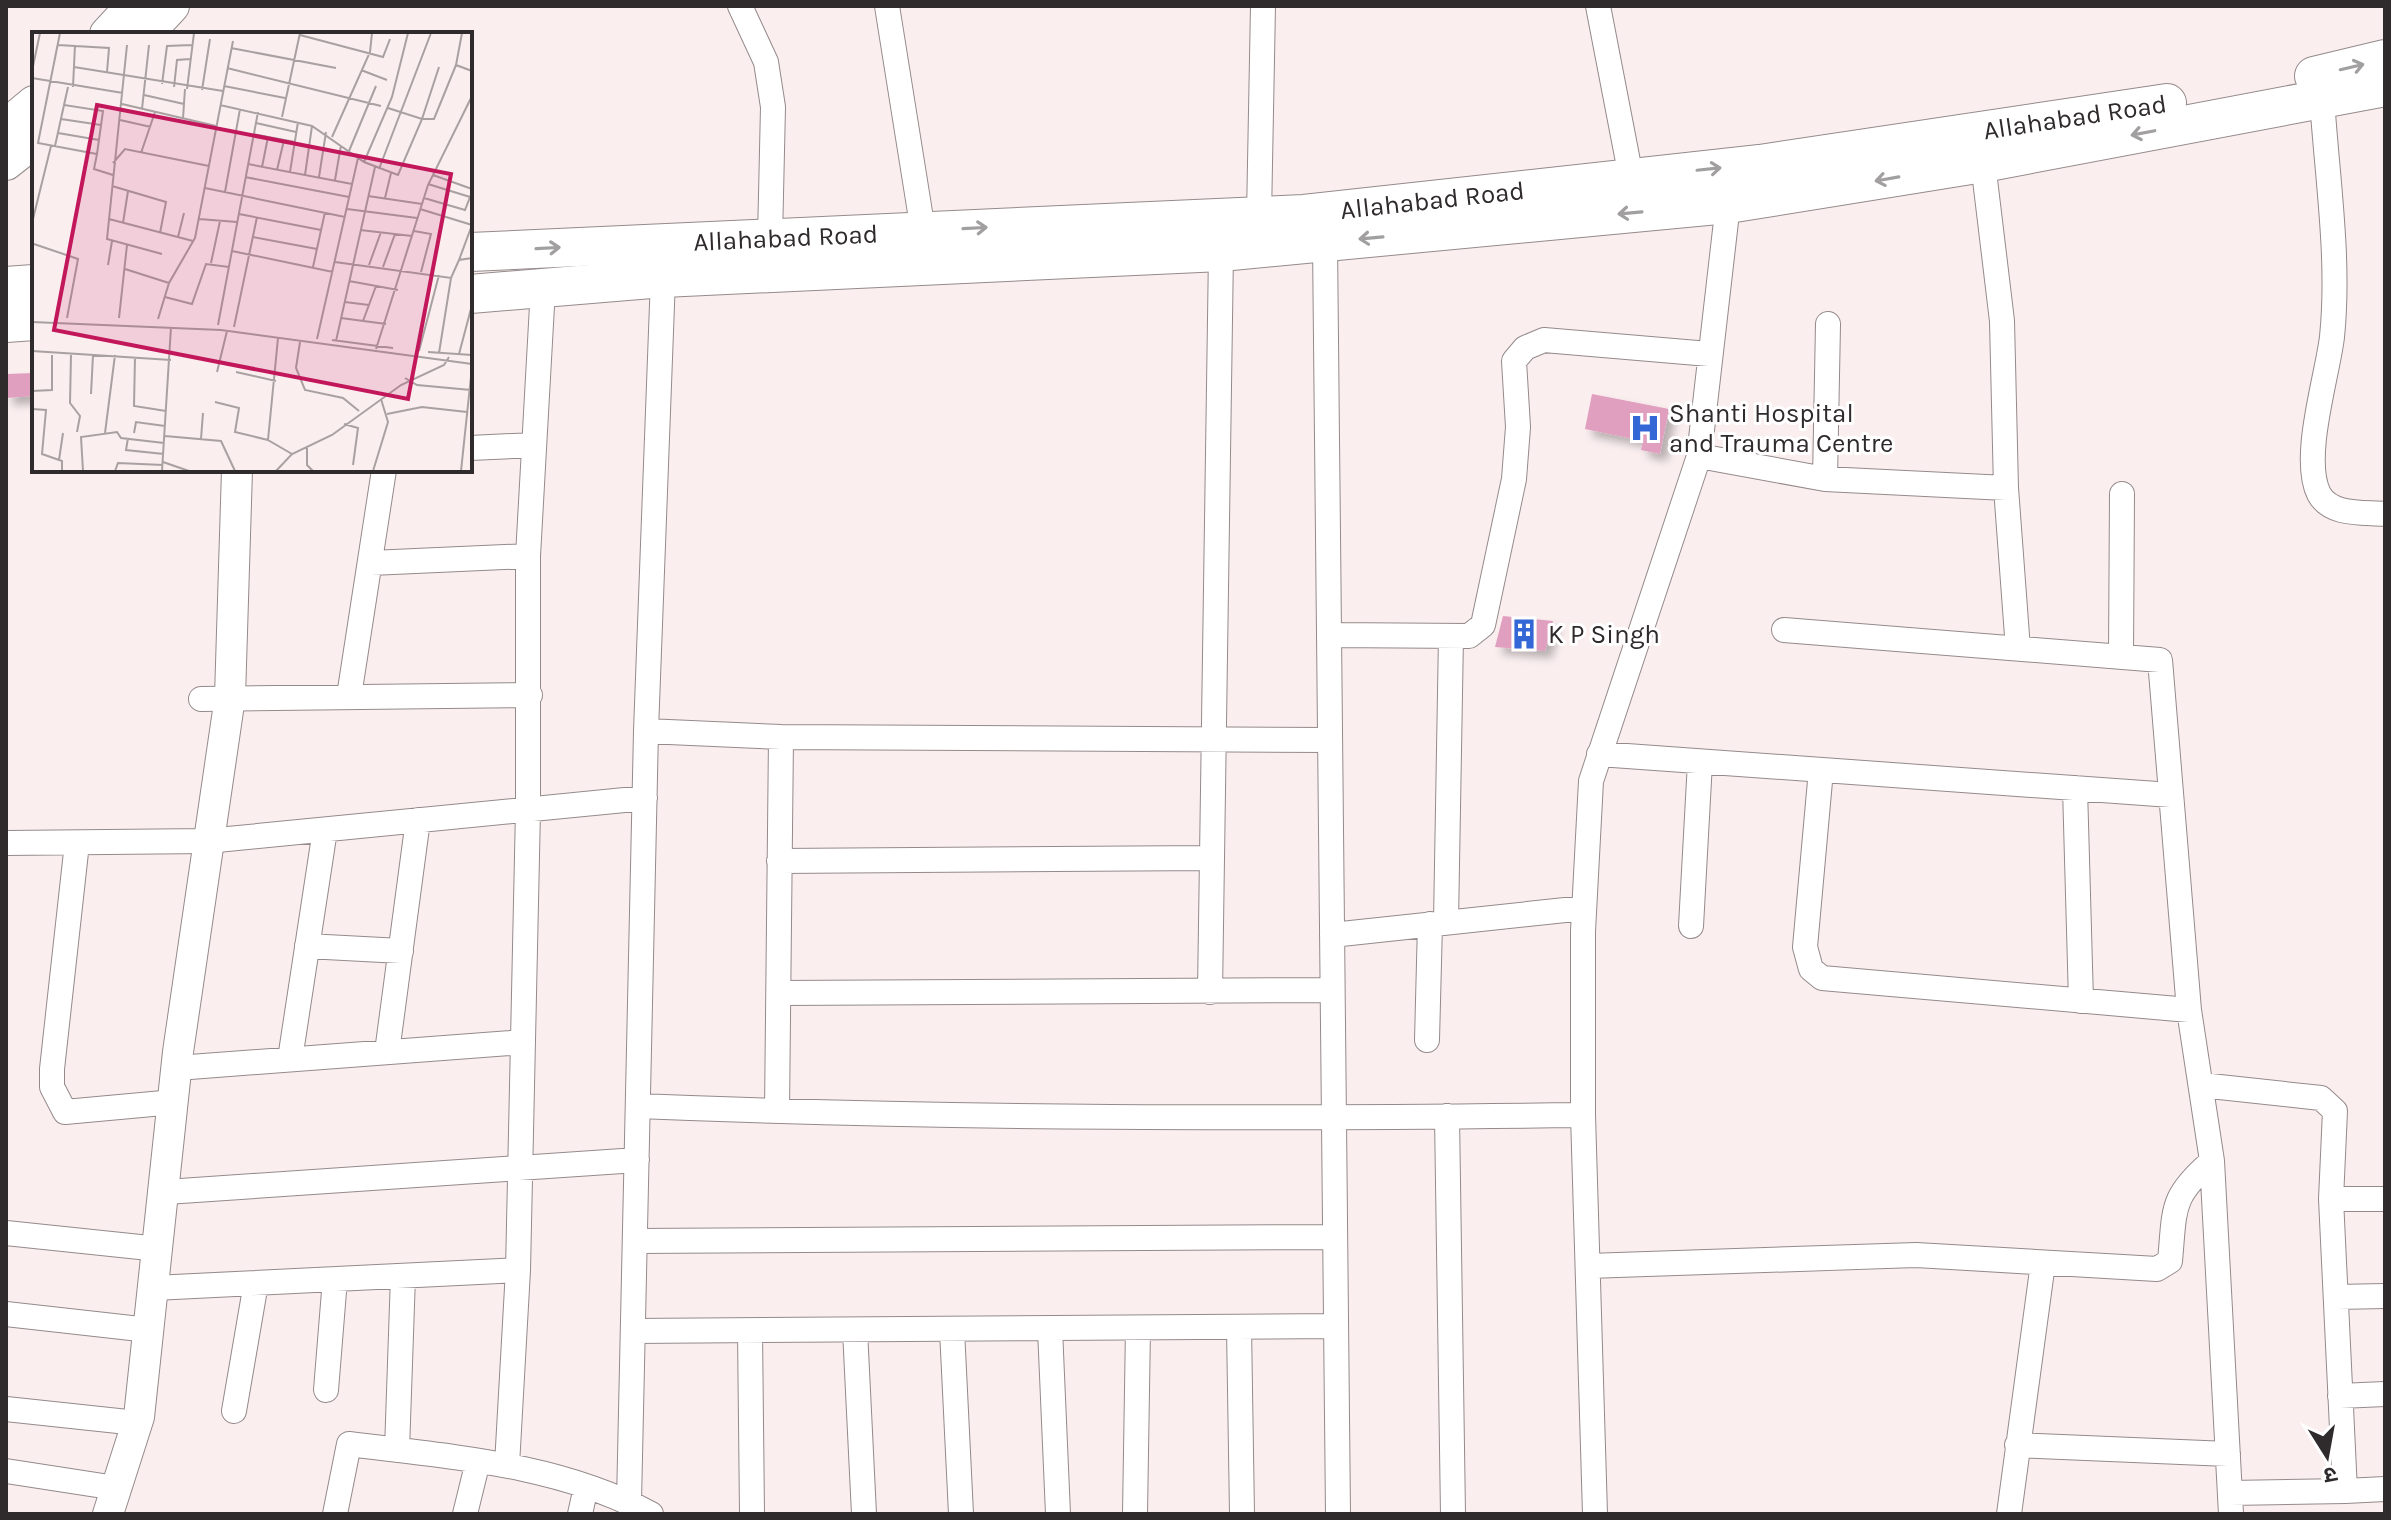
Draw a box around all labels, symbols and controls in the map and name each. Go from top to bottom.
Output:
inset map [32,32,472,472]
one-way arrow [2339,59,2365,74]
street label: Allahabad Road [1981,88,2169,146]
one-way arrow [2131,126,2156,141]
one-way arrow [1695,162,1722,177]
one-way arrow [1875,173,1901,188]
street label: Allahabad Road [1339,174,1526,225]
one-way arrow [1617,206,1644,221]
street label: Allahabad Road [693,218,879,257]
one-way arrow [961,221,988,236]
one-way arrow [1358,230,1385,245]
one-way arrow [534,240,561,255]
place label: Shanti Hospital and Trauma Centre [1669,398,1893,459]
hospital icon: Shanti Hospital and Trauma Centre [1628,411,1662,445]
building icon: K P Singh [1507,617,1541,651]
place label: K P Singh [1548,619,1660,650]
north arrow [2287,1416,2367,1496]
text: उ [2321,1461,2339,1489]

